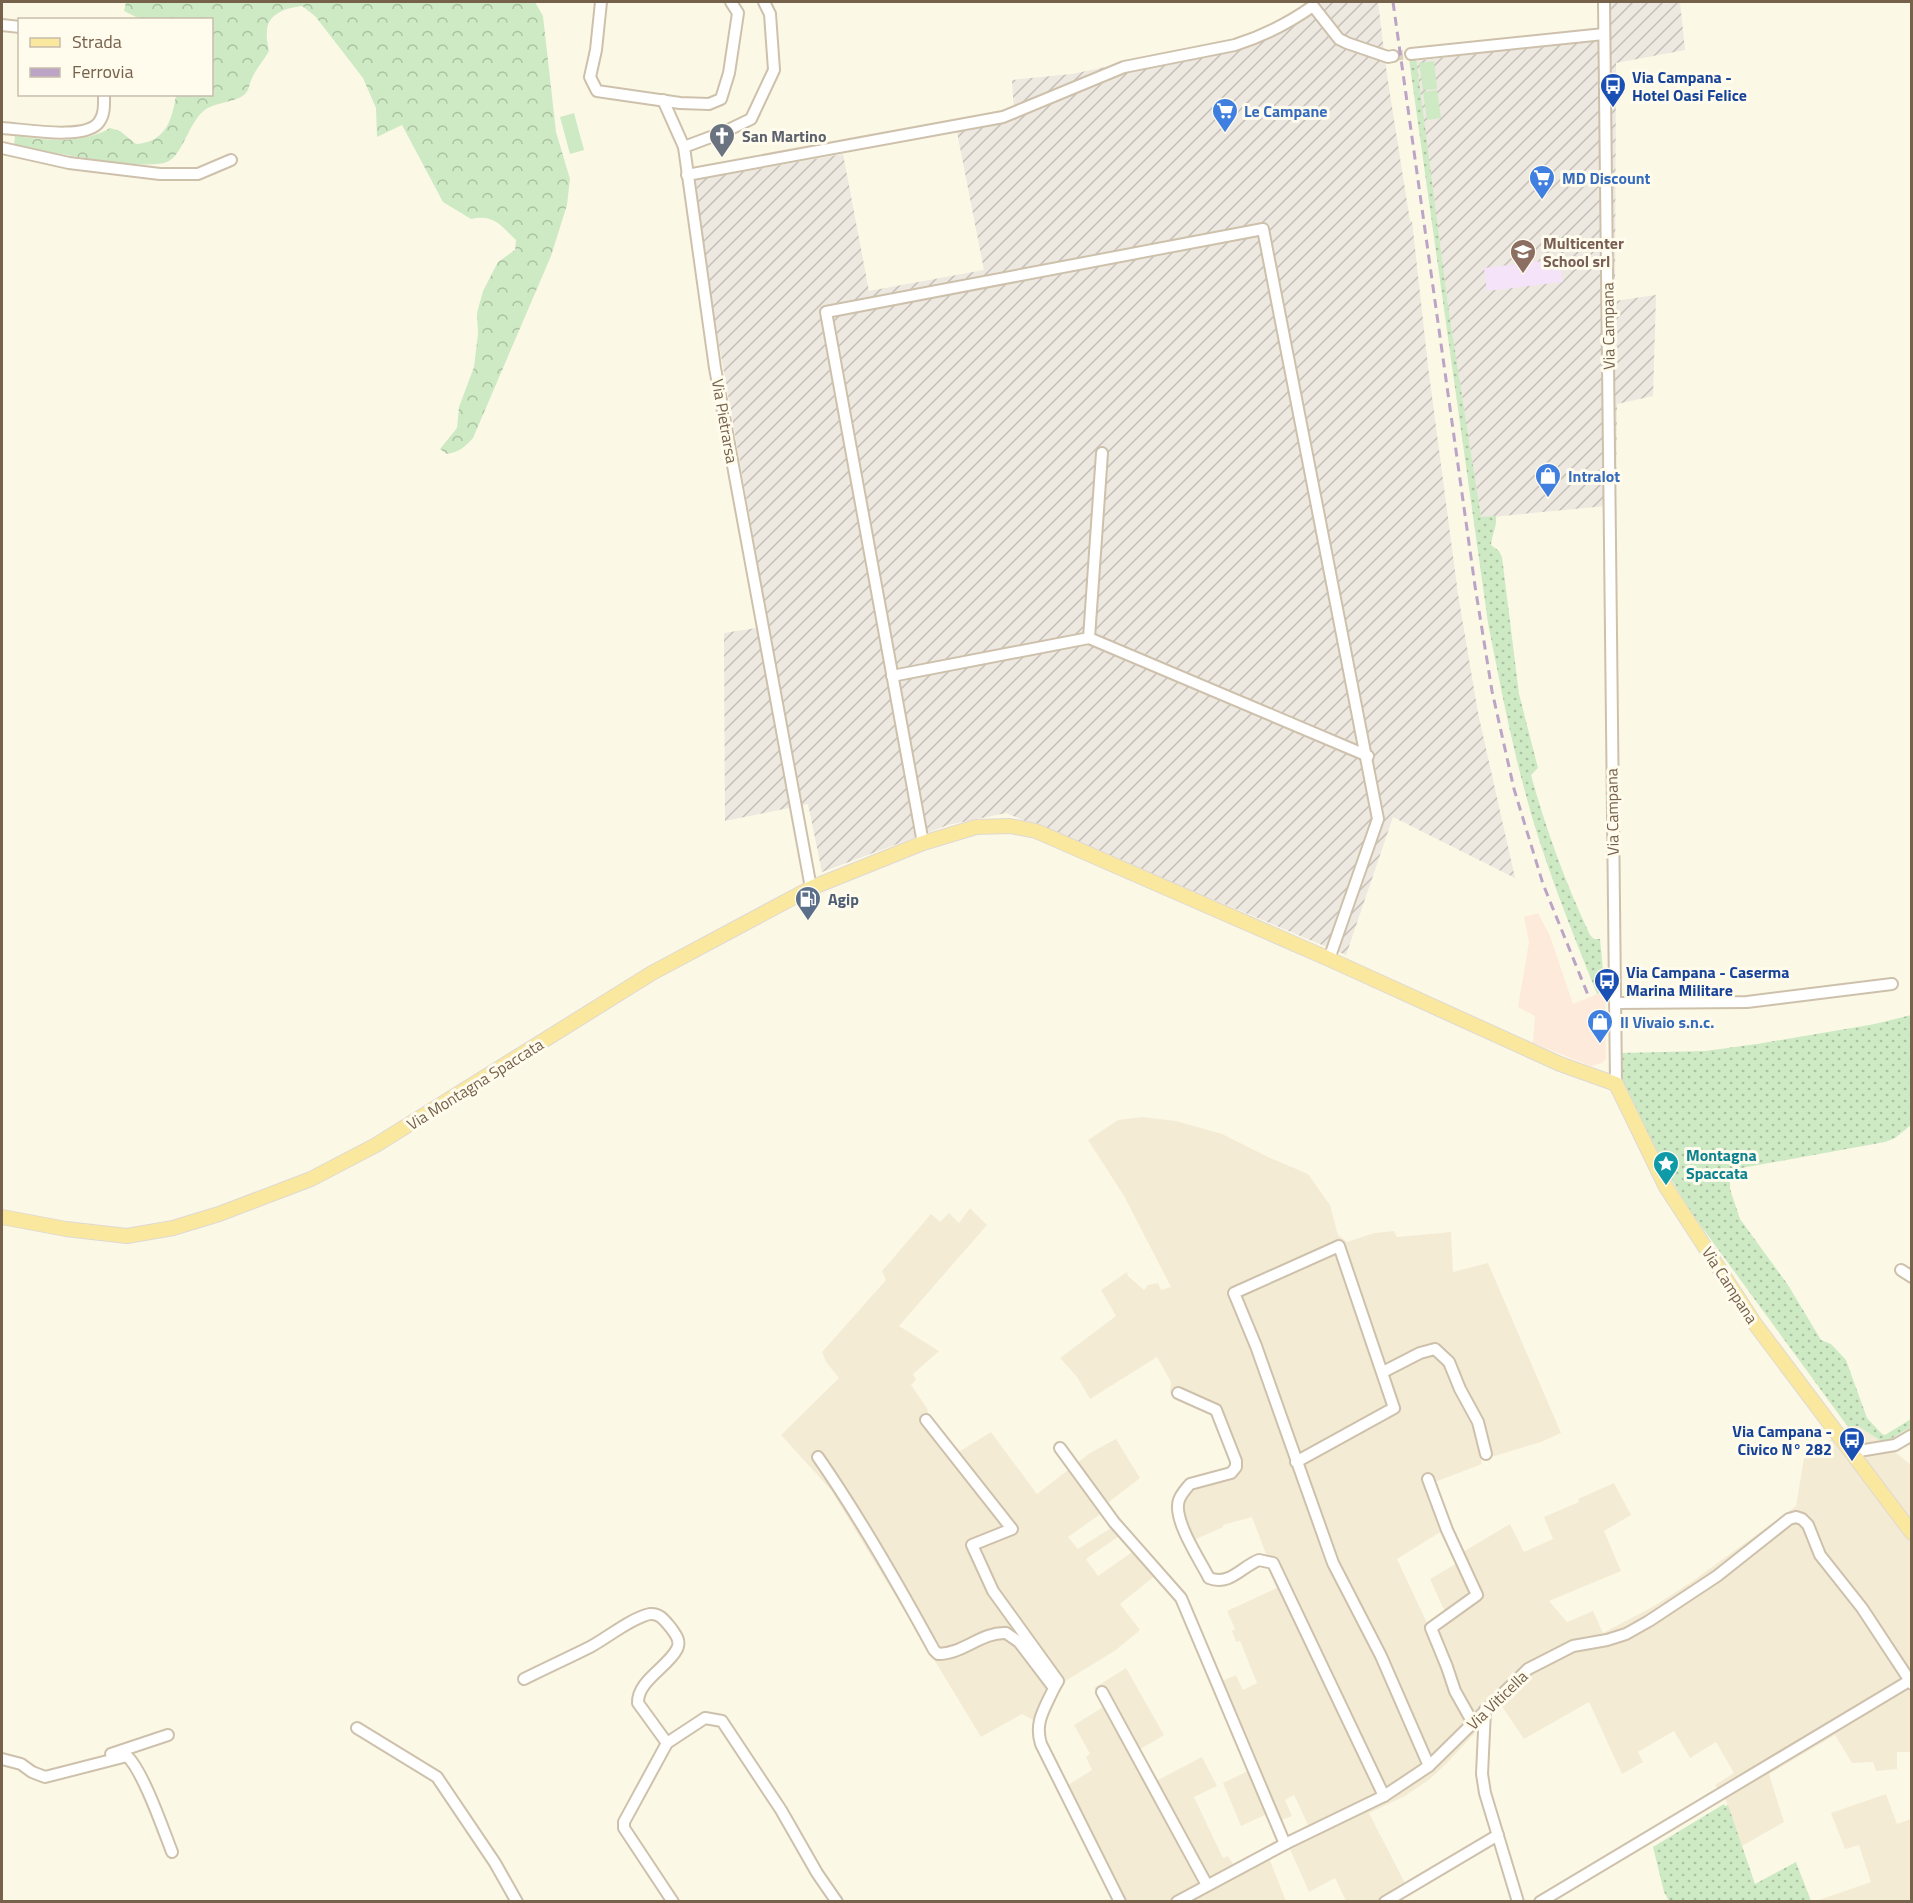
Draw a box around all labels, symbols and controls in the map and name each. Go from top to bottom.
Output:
legend [18,18,213,96]
text: Strada [72,28,122,55]
text: Ferrovia [72,58,133,85]
place label: Via Campana - Hotel Oasi Felice [1632,65,1747,107]
bus stop icon: Via Campana - Hotel Oasi Felice [1598,71,1628,109]
supermarket icon: Le Campane [1210,96,1240,134]
place label: Le Campane [1244,99,1327,123]
church icon: San Martino [707,121,737,159]
place label: San Martino [742,124,826,148]
supermarket icon: MD Discount [1527,163,1557,201]
place label: MD Discount [1562,166,1651,190]
place label: Multicenter School srl [1543,231,1624,273]
school or university icon: Multicenter School srl [1508,237,1538,275]
street label: Via Campana [1595,282,1621,370]
street label: Via Pietrarsa [706,377,744,465]
shop icon: Intralot [1533,461,1563,499]
place label: Intralot [1568,464,1620,488]
street label: Via Campana [1599,768,1625,856]
fuel station icon: Agip [793,884,823,922]
place label: Agip [828,887,859,911]
place label: Via Campana - Caserma Marina Militare [1626,960,1789,1002]
bus stop icon: Via Campana - Caserma Marina Militare [1592,966,1622,1004]
shop icon: Il Vivaio s.n.c. [1585,1007,1615,1045]
place label: Il Vivaio s.n.c. [1620,1010,1714,1034]
street label: Via Montagna Spaccata [402,1032,548,1136]
place label: Montagna Spaccata [1686,1143,1757,1185]
place icon: Montagna Spaccata [1651,1149,1681,1187]
street label: Via Campana [1696,1242,1764,1328]
place label: Via Campana - Civico N° 282 [1732,1419,1832,1461]
bus stop icon: Via Campana - Civico N° 282 [1837,1425,1867,1463]
street label: Via Viticella [1461,1665,1533,1735]

